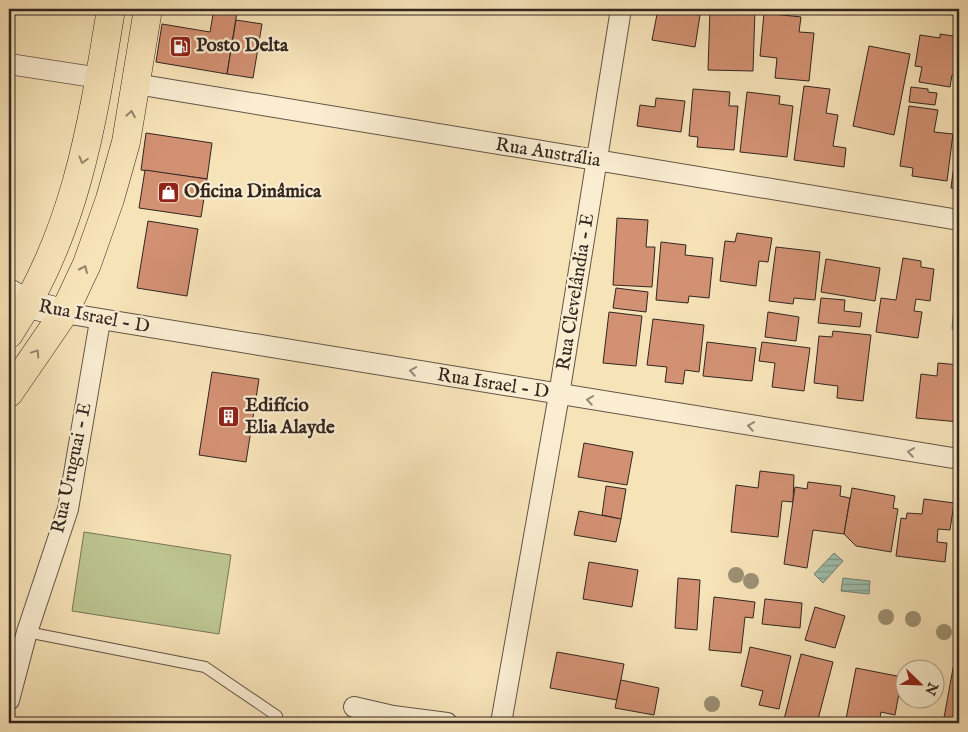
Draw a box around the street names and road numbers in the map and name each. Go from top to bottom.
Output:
street label: Rua Austrália [494,133,603,173]
street label: Rua Clevelândia - E [552,212,600,372]
street label: Rua Israel - D [36,294,152,340]
street label: Rua Israel - D [435,363,551,405]
street label: Rua Uruguai - E [46,401,98,535]

